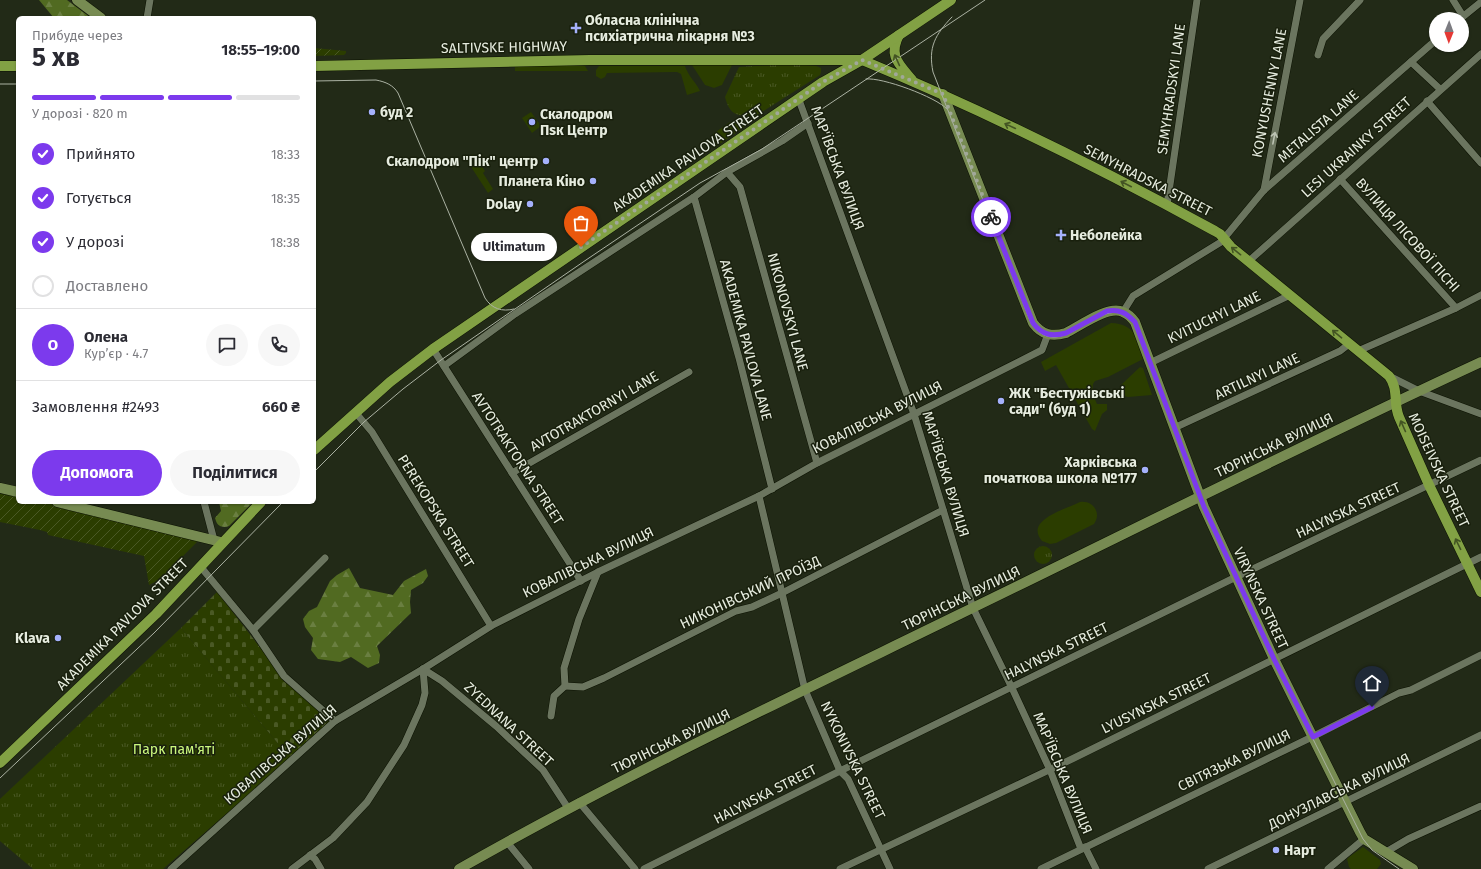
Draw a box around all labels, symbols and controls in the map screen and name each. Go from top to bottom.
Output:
place label: Обласна клінічна психіатрична лікарня №3 [585,12,755,45]
north arrow [1429,12,1469,52]
map controls [1429,12,1469,52]
marker: Обласна клінічна психіатрична лікарня №3 [570,22,582,34]
street label: SEMYHRADSKYI LANE [1154,23,1189,156]
street label: KONYUSHENNY LANE [1249,27,1290,159]
text: Прибуде через [32,28,123,43]
street label: SALTIVSKE HIGHWAY [441,38,567,57]
text: 18:55–19:00 [221,41,300,59]
text: 5 хв [32,42,80,73]
one-way arrow [893,54,900,66]
street label: METALISTA LANE [1274,87,1362,166]
street label: LESI UKRAINKY STREET [1298,93,1415,201]
street label: AKADEMIKA PAVLOVA STREET [609,101,768,216]
place label: буд 2 [380,104,413,121]
street label: МАР'ЇВСЬКА ВУЛИЦЯ [807,104,868,232]
text: У дорозі · 820 m [32,106,128,121]
place label: Скалодром Пsк Центр [540,106,613,139]
marker: буд 2 [367,107,377,117]
marker: Скалодром Пsк Центр [527,117,537,127]
one-way arrow [1005,122,1017,129]
one-way arrow [1270,132,1278,145]
street label: SEMYHRADSKA STREET [1081,141,1215,220]
icon: check [32,143,54,165]
text: Прийнято [66,145,135,163]
text: 18:33 [271,147,300,162]
place label: Скалодром "Пік" центр [386,153,538,170]
marker: Скалодром "Пік" центр [541,156,551,166]
place label: Планета Кіно [498,173,585,190]
street label: ВУЛИЦЯ ЛІСОВОЇ ПІСНІ [1352,175,1463,296]
marker: Планета Кіно [588,176,598,186]
one-way arrow [1121,180,1133,187]
icon: check [32,187,54,209]
text: Готується [66,189,132,207]
text: 18:35 [271,191,300,206]
place label: Dolay [486,196,523,213]
courier [971,197,1011,237]
marker: Dolay [525,199,535,209]
pin [564,206,598,247]
icon: bike [980,206,1002,228]
icon: bag [570,212,592,234]
place label: Неболейка [1070,227,1143,244]
marker: Неболейка [1055,229,1067,241]
icon: check [32,231,54,253]
text: У дорозі [66,233,124,251]
callout: Ultimatum [471,233,557,261]
text: 18:38 [270,235,300,250]
text: Ultimatum [483,239,545,254]
one-way arrow [1231,247,1242,255]
street label: NIKONOVSKYI LANE [764,251,811,373]
street label: AKADEMIKA PAVLOVA LANE [716,258,775,423]
text: Доставлено [66,277,148,295]
street label: KVITUCHYI LANE [1165,288,1264,347]
button: chat [206,324,248,366]
button: phone [258,324,300,366]
text: Олена [84,328,128,346]
one-way arrow [1331,330,1342,338]
text: О [48,336,58,354]
text: Кур’єр · 4.7 [84,346,148,361]
street label: ARTILNYI LANE [1212,349,1302,404]
street label: AVTOTRAKTORNYI LANE [527,368,662,455]
street label: КОВАЛІВСЬКА ВУЛИЦЯ [809,377,945,458]
place label: ЖК "Бестужівські сади" (буд 1) [1008,385,1124,418]
street label: AVTOTRAKTORNA STREET [468,389,567,529]
marker: ЖК "Бестужівські сади" (буд 1) [996,396,1006,406]
text: Замовлення #2493 [32,398,159,416]
text: 660 ₴ [262,398,300,416]
street label: МАР'ЇВСЬКА ВУЛИЦЯ [918,409,973,539]
street label: ТЮРІНСЬКА ВУЛИЦЯ [1212,409,1336,481]
street label: MOISEIVSKA STREET [1405,410,1473,531]
one-way arrow [1399,421,1406,433]
button: Допомога [32,450,162,496]
button: Поділитися [170,450,300,496]
street label: PEREKOPSKA STREET [394,452,478,572]
place label: Харківська початкова школа №177 [984,454,1137,487]
marker: Харківська початкова школа №177 [1140,465,1150,475]
street label: HALYNSKA STREET [1293,478,1404,542]
street label: КОВАЛІВСЬКА ВУЛИЦЯ [520,523,657,602]
one-way arrow [1454,538,1461,550]
street label: VIRYNSKA STREET [1230,545,1292,652]
street label: НИКОНІВСЬКИЙ ПРОЇЗД [677,552,823,633]
street label: AKADEMIKA PAVLOVA STREET [53,554,192,694]
street label: ТЮРІНСЬКА ВУЛИЦЯ [899,562,1023,634]
street label: HALYNSKA STREET [1002,619,1112,684]
place label: Klava [15,630,50,647]
marker: Klava [53,633,63,643]
pin [1355,666,1389,707]
street label: LYUSYNSKA STREET [1099,669,1215,737]
icon: home [1361,672,1383,694]
street label: ZYEDNANA STREET [461,679,557,771]
street label: NYKONIVSKA STREET [817,698,889,823]
street label: КОВАЛІВСЬКА ВУЛИЦЯ [220,701,340,808]
street label: ТЮРІНСЬКА ВУЛИЦЯ [609,705,733,777]
street label: МАР'ЇВСЬКА ВУЛИЦЯ [1029,710,1096,837]
street label: СВІТЯЗЬКА ВУЛИЦЯ [1175,726,1293,795]
park label: Парк пам'яті [133,741,215,758]
street label: ДОНУЗЛАВСЬКА ВУЛИЦЯ [1265,750,1413,834]
street label: HALYNSKA STREET [711,761,820,828]
place label: Нарт [1284,842,1316,859]
marker: Нарт [1271,845,1281,855]

